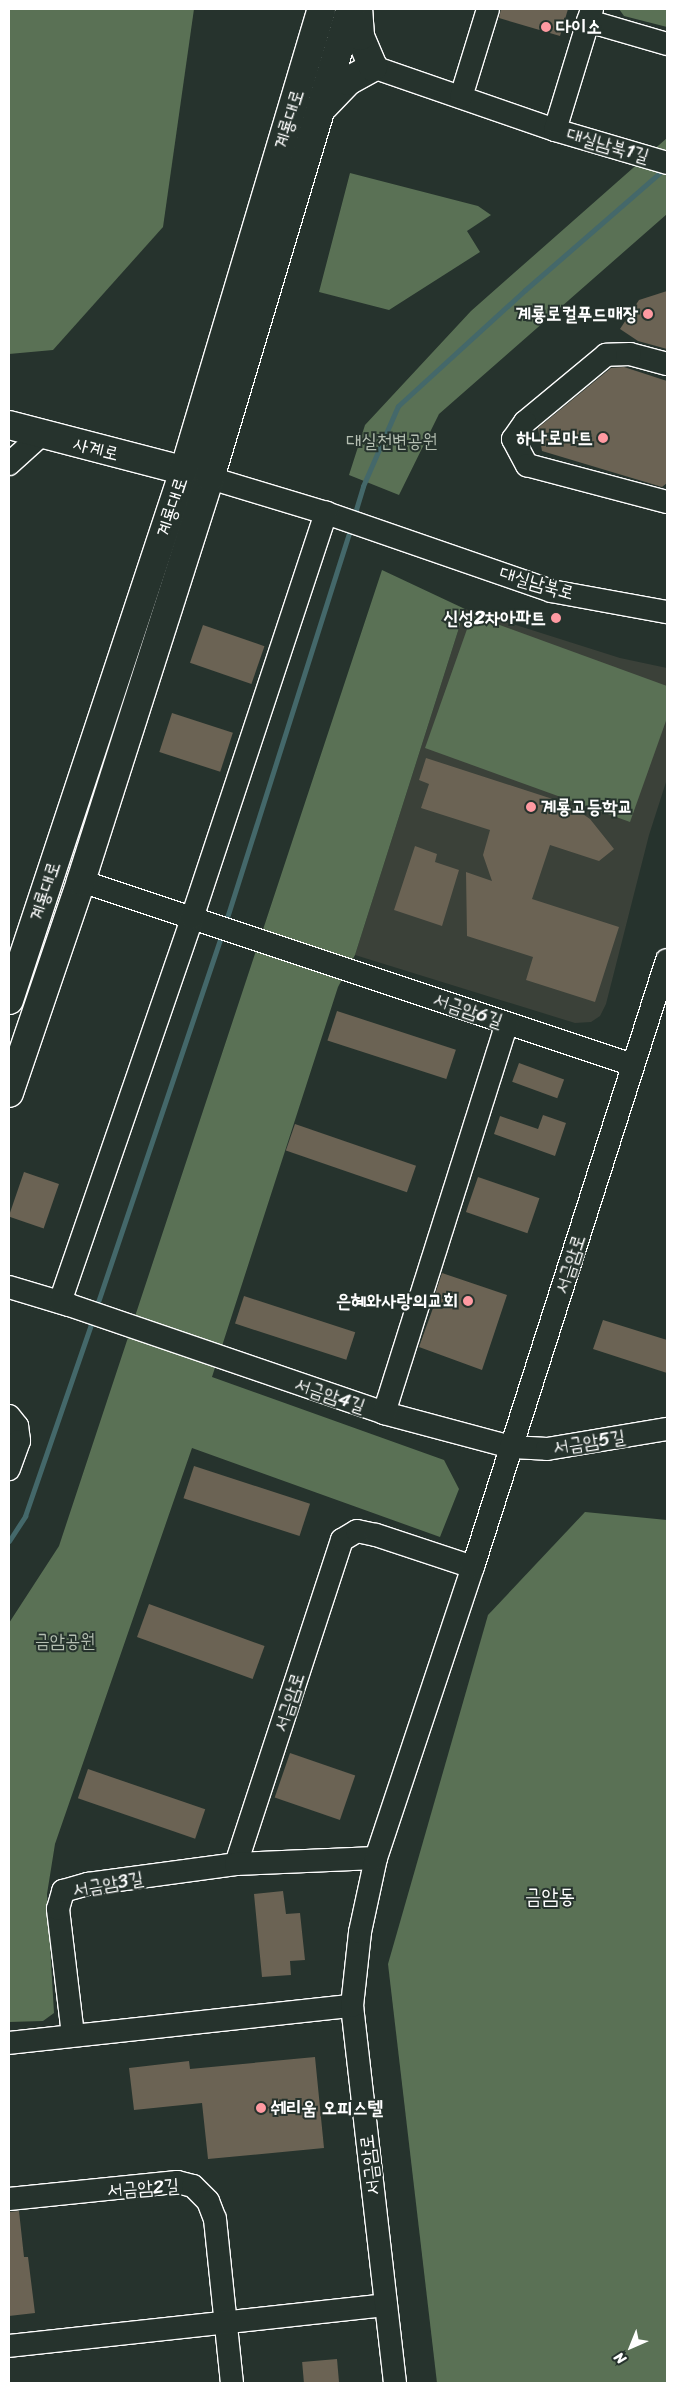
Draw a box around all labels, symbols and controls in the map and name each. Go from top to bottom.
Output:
place label: 다이소 [556,16,602,38]
marker: 다이소 [540,21,552,33]
street label: 계룡대로 [269,86,309,152]
street label: 대실남북1길 [564,122,652,168]
place label: 계룡로컬푸드매장 [516,303,638,325]
marker: 계룡로컬푸드매장 [642,308,654,320]
place label: 하나로마트 [517,427,593,449]
park label: 대실천변공원 [346,430,438,452]
street label: 사계로 [71,432,121,466]
marker: 하나로마트 [597,432,609,444]
street label: 계룡대로 [152,474,192,540]
street label: 대실남북로 [497,562,577,604]
place label: 신성2차아파트 [443,607,546,629]
marker: 신성2차아파트 [550,612,562,624]
place label: 계룡고등학교 [541,796,633,818]
marker: 계룡고등학교 [525,801,537,813]
street label: 계룡대로 [25,858,65,924]
street label: 서금암6길 [430,988,506,1032]
street label: 서금암로 [550,1231,590,1297]
place label: 은혜와사랑의교회 [336,1290,458,1312]
marker: 은혜와사랑의교회 [462,1295,474,1307]
street label: 서금암4길 [292,1372,368,1418]
street label: 서금암5길 [551,1425,627,1459]
park label: 금암공원 [34,1630,96,1652]
street label: 서금암로 [269,1669,309,1735]
street label: 서금암3길 [71,1867,145,1901]
district label: 금암동 [525,1883,575,1909]
place label: 쉐리움 오피스텔 [271,2097,383,2119]
marker: 쉐리움 오피스텔 [255,2102,267,2114]
street label: 서금암로 [355,2133,385,2197]
street label: 서금암2길 [106,2174,180,2202]
north arrow [606,2322,656,2372]
text: N [608,2346,632,2371]

